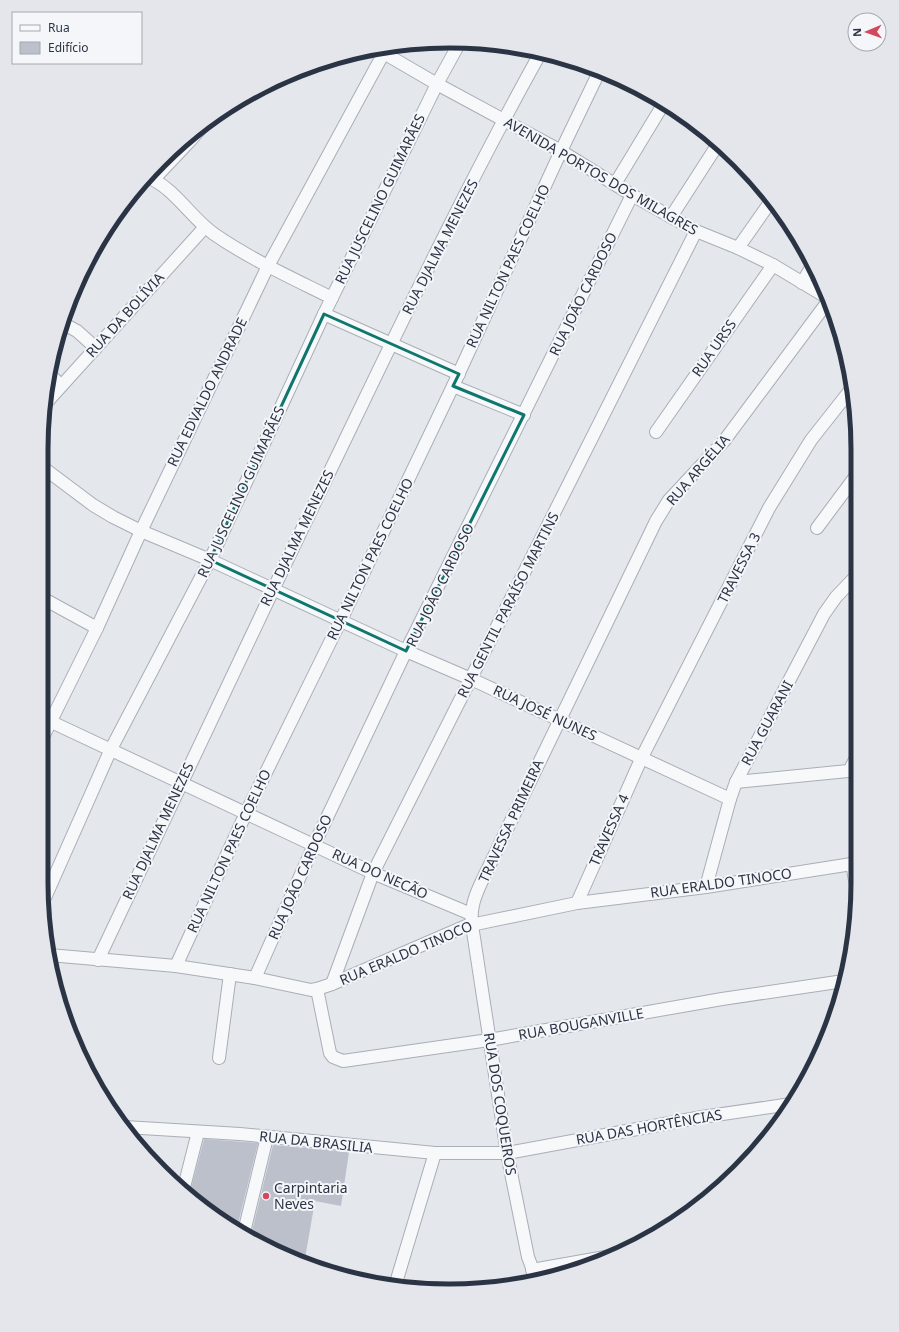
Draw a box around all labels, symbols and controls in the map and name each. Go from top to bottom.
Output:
legend [12,12,142,64]
north arrow [847,12,887,52]
text: Rua [48,19,70,36]
text: N [849,28,864,37]
text: Edifício [48,39,89,56]
street label: RUA JUSCELINO GUIMARÃES [330,110,429,287]
street label: AVENIDA PORTOS DOS MILAGRES [501,112,702,239]
street label: RUA DJALMA MENEZES [397,176,482,318]
street label: RUA NILTON PAES COELHO [461,181,554,351]
street label: RUA JOÃO CARDOSO [544,229,621,359]
street label: RUA DA BOLÍVIA [81,268,168,361]
street label: RUA EDVALDO ANDRADE [162,314,251,469]
street label: RUA URSS [687,315,740,380]
street label: RUA JUSCELINO GUIMARÃES [192,403,289,581]
street label: RUA ARGÉLIA [662,430,734,509]
street label: RUA DJALMA MENEZES [255,466,338,609]
street label: RUA NILTON PAES COELHO [322,474,417,643]
street label: RUA GENTIL PARAÍSO MARTINS [452,508,563,701]
street label: RUA JOÃO CARDOSO [401,520,478,650]
street label: TRAVESSA 3 [713,529,765,606]
street label: RUA GUARANI [736,677,797,769]
street label: RUA JOSÉ NUNES [490,680,600,745]
street label: TRAVESSA PRIMEIRA [474,756,547,885]
street label: RUA DJALMA MENEZES [117,759,198,903]
street label: RUA NILTON PAES COELHO [182,766,275,936]
street label: TRAVESSA 4 [584,791,633,869]
street label: RUA JOÃO CARDOSO [263,811,336,943]
street label: RUA DO NECÃO [329,844,431,903]
street label: RUA ERALDO TINOCO [649,863,793,902]
street label: RUA ERALDO TINOCO [336,916,475,989]
street label: RUA BOUGANVILLE [517,1003,645,1044]
street label: RUA DOS COQUEIROS [480,1031,521,1177]
street label: RUA DAS HORTÊNCIAS [574,1104,724,1149]
street label: RUA DA BRASILIA [258,1126,374,1157]
place label: Carpintaria Neves [274,1178,348,1213]
marker: Carpintaria Neves [261,1191,271,1201]

